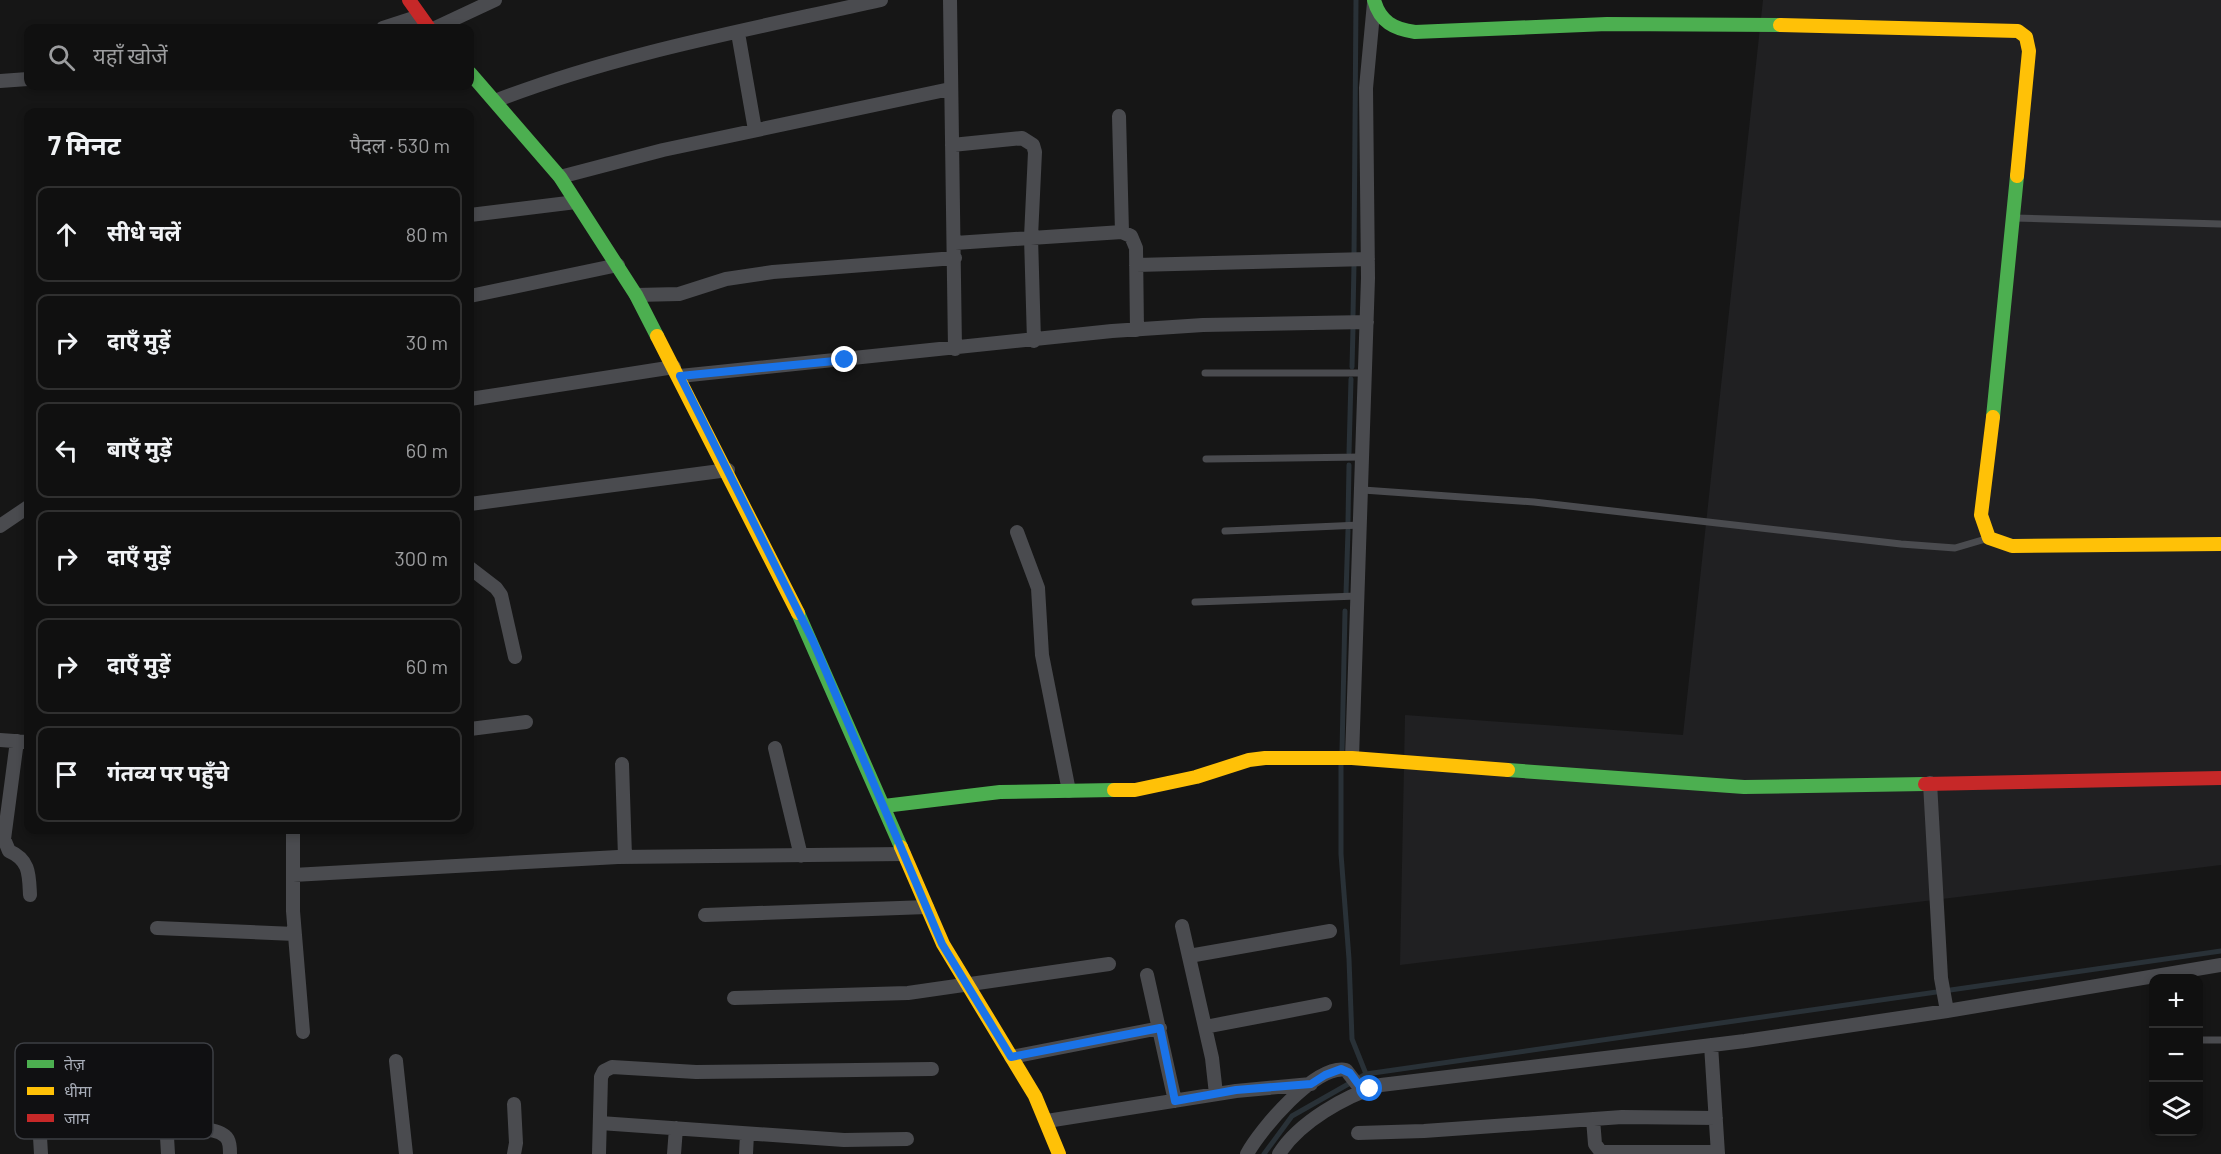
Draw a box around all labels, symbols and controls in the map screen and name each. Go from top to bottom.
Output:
search box [24,24,474,90]
icon: search [45,41,78,74]
text: यहाँ खोजें [93,42,168,68]
text: 7 मिनट [48,129,121,160]
text: पैदल · 530 m [350,133,450,157]
icon: ahead [50,218,83,251]
text: सीधे चलें [107,219,181,245]
text: 80 m [406,222,448,246]
icon: right [50,326,83,359]
text: दाएँ मुड़ें [107,327,170,353]
text: 30 m [406,330,448,354]
route end [831,346,857,372]
icon: left [50,434,83,467]
text: बाएँ मुड़ें [107,435,172,461]
text: 60 m [406,438,448,462]
icon: right [50,542,83,575]
text: दाएँ मुड़ें [107,543,170,569]
text: 300 m [395,546,448,570]
icon: right [50,650,83,683]
text: दाएँ मुड़ें [107,651,170,677]
text: 60 m [406,654,448,678]
icon: arrive [50,758,83,791]
text: गंतव्य पर पहुँचे [107,759,229,785]
map controls [2149,974,2203,1136]
button: + [2149,974,2203,1028]
button: − [2149,1028,2203,1082]
legend [15,1043,213,1139]
text: तेज़ [64,1054,86,1073]
route start [1356,1075,1382,1101]
text: धीमा [64,1081,93,1100]
button: layers [2149,1082,2203,1136]
text: जाम [64,1108,90,1127]

